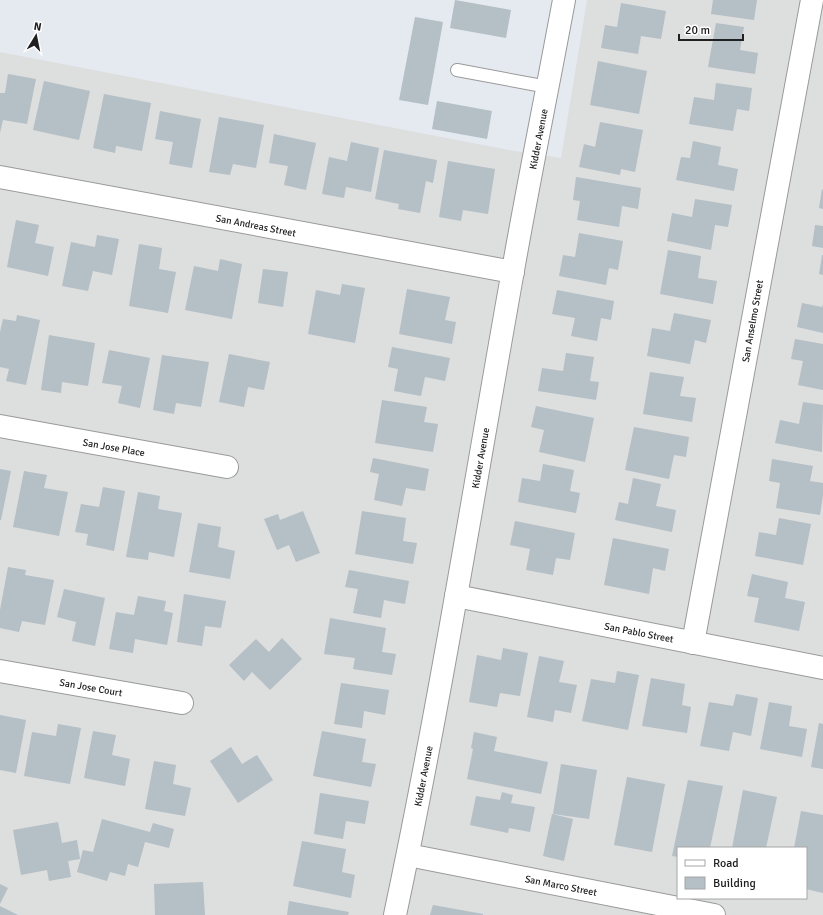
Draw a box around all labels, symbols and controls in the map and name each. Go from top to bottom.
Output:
north arrow [16,16,56,56]
scale bar [679,16,743,42]
text: N [33,20,43,34]
text: 20 m [685,23,710,38]
street label: Kidder Avenue [527,108,551,170]
street label: San Andreas Street [215,212,297,240]
street label: San Anselmo Street [740,278,766,363]
street label: Kidder Avenue [470,427,492,489]
street label: San Jose Place [82,437,146,459]
street label: San Pablo Street [603,620,675,646]
street label: San Jose Court [58,677,124,699]
street label: Kidder Avenue [412,745,436,807]
legend [677,847,807,899]
text: Road [713,856,739,871]
street label: San Marco Street [524,873,598,899]
text: Building [713,876,756,891]

